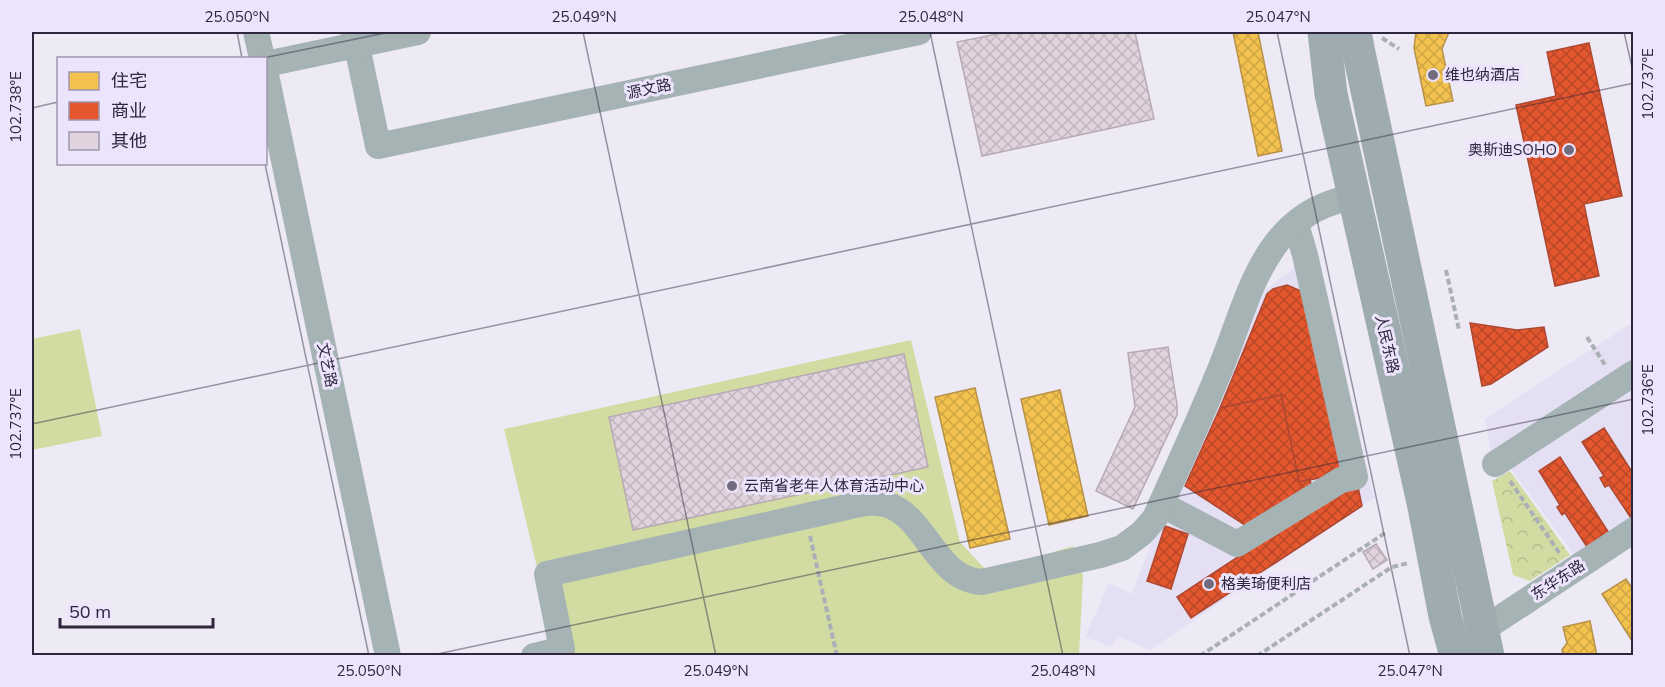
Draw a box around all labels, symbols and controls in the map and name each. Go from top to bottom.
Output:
text: 25.050°N [204,7,270,26]
text: 25.049°N [551,7,617,26]
text: 25.048°N [898,7,964,26]
text: 25.047°N [1245,7,1311,26]
text: 102.737°E [1638,48,1657,120]
legend [57,57,267,165]
place label: 维也纳酒店 [1445,65,1520,84]
marker: 维也纳酒店 [1426,68,1440,82]
text: 住宅 [111,69,147,92]
text: 102.738°E [6,71,25,143]
street label: 源文路 [625,75,673,102]
text: 商业 [111,99,147,122]
text: 其他 [111,129,147,152]
place label: 奥斯迪SOHO [1468,140,1557,159]
marker: 奥斯迪SOHO [1562,143,1576,157]
street label: 人民东路 [1371,313,1403,375]
street label: 文艺路 [314,341,341,389]
text: 102.736°E [1638,364,1657,436]
text: 102.737°E [6,388,25,460]
place label: 云南省老年人体育活动中心 [744,476,924,495]
marker: 云南省老年人体育活动中心 [725,479,739,493]
street label: 东华东路 [1527,555,1588,604]
place label: 格美琦便利店 [1221,574,1311,593]
marker: 格美琦便利店 [1202,577,1216,591]
scale bar [60,591,213,629]
text: 50 m [69,600,111,623]
text: 25.050°N [336,661,402,680]
text: 25.049°N [683,661,749,680]
text: 25.048°N [1030,661,1096,680]
text: 25.047°N [1377,661,1443,680]

